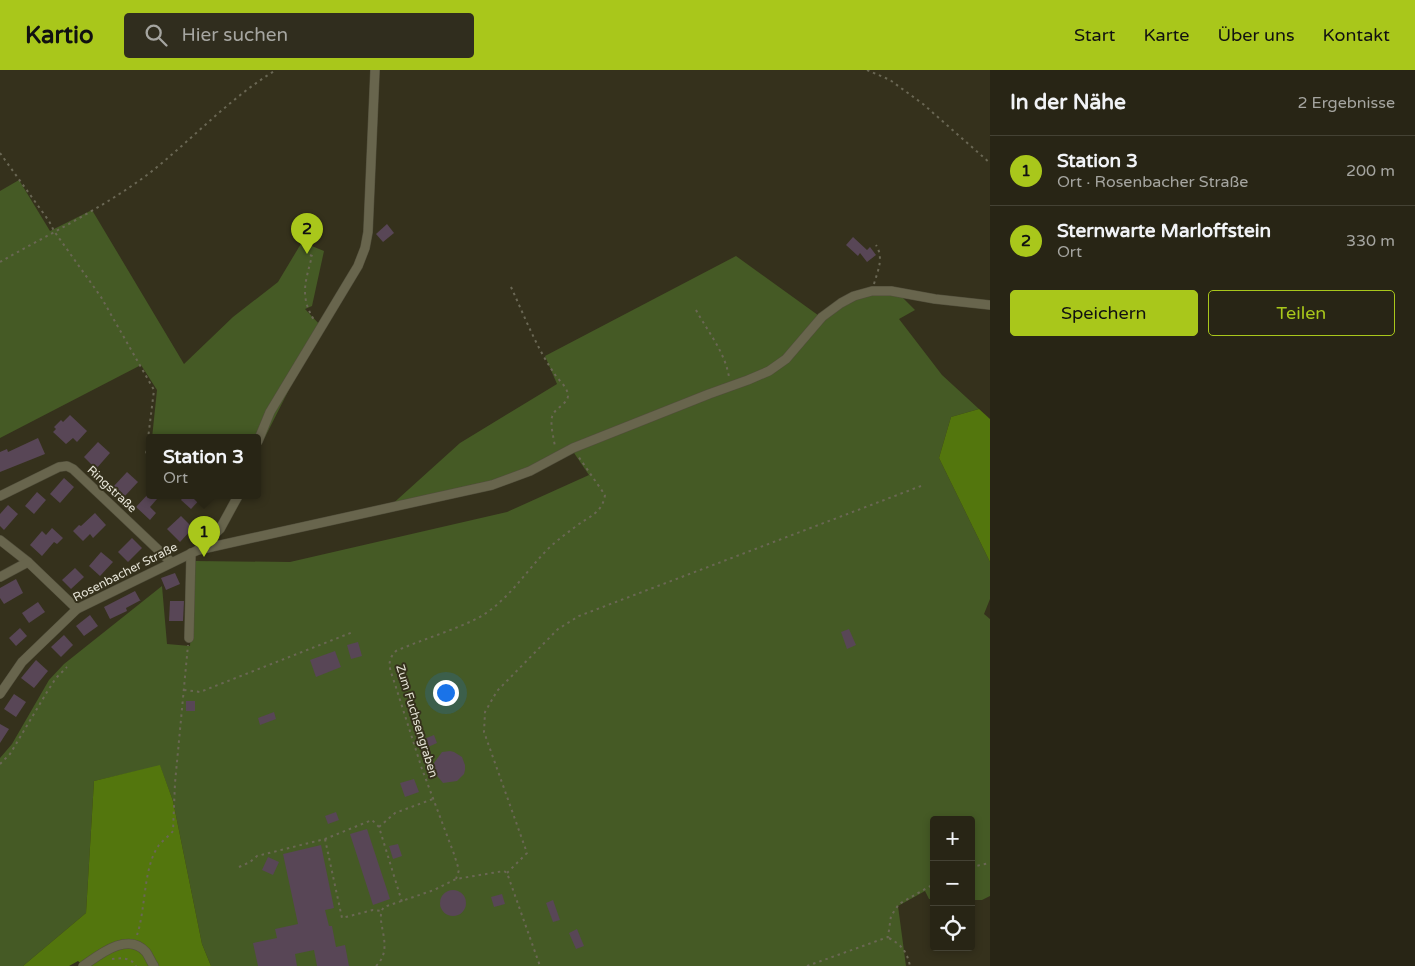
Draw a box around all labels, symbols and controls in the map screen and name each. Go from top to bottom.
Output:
search box [124,13,474,58]
text: Kartio [25,21,94,50]
icon: search [142,21,170,49]
text: Hier suchen [182,24,288,46]
text: Start [1074,24,1115,46]
text: Karte [1143,24,1189,46]
text: Über uns [1217,24,1295,46]
text: Kontakt [1323,24,1390,46]
text: In der Nähe [1010,90,1126,115]
text: 2 Ergebnisse [1297,93,1395,113]
text: Station 3 [1057,150,1138,172]
text: 1 [1021,161,1031,181]
text: 200 m [1346,161,1395,181]
text: Ort · Rosenbacher Straße [1057,172,1248,192]
pin: 2 [291,213,323,254]
text: Sternwarte Marloffstein [1057,220,1271,242]
text: 2 [1021,231,1031,251]
text: 330 m [1346,231,1395,251]
text: Ort [1057,242,1082,262]
button: Speichern [1010,290,1198,336]
button: Teilen [1208,290,1395,336]
popup [146,434,261,499]
text: Station 3 [163,446,244,468]
street label: Ringstraße [85,463,140,515]
text: Ort [163,468,188,488]
pin: 1 [188,516,220,557]
street label: Rosenbacher Straße [70,539,180,604]
street label: Zum Fuchsengraben [393,663,441,779]
your location [433,680,459,706]
map controls [930,816,975,951]
button: + [930,816,975,861]
button: − [930,861,975,906]
button: locate [930,906,975,951]

